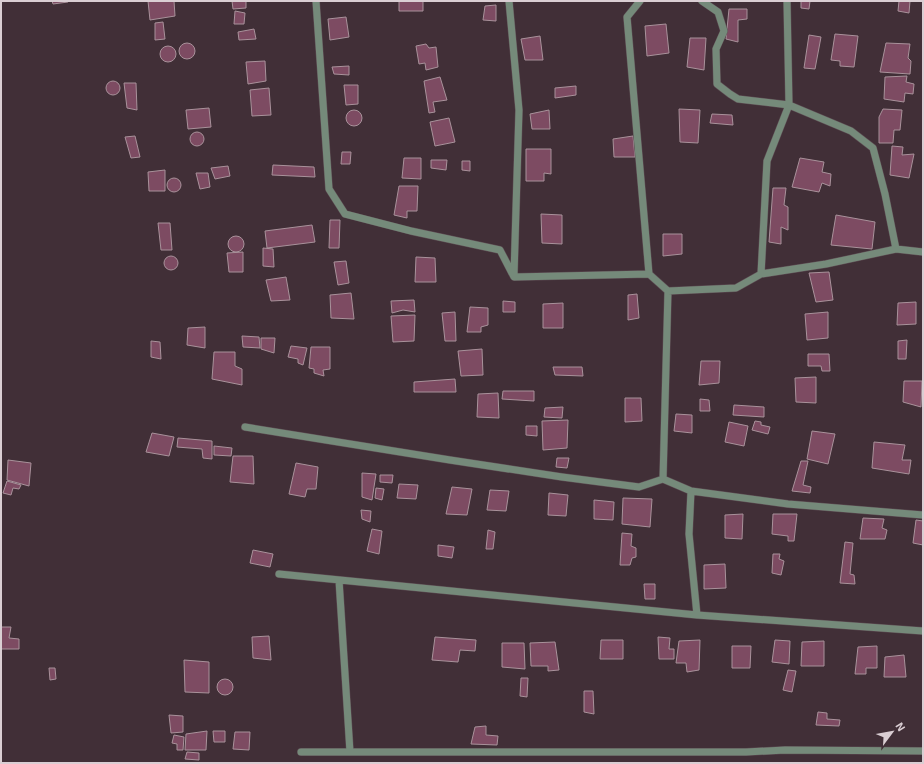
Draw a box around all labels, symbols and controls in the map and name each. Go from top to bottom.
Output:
north arrow [872,712,912,752]
text: N [893,720,909,733]

